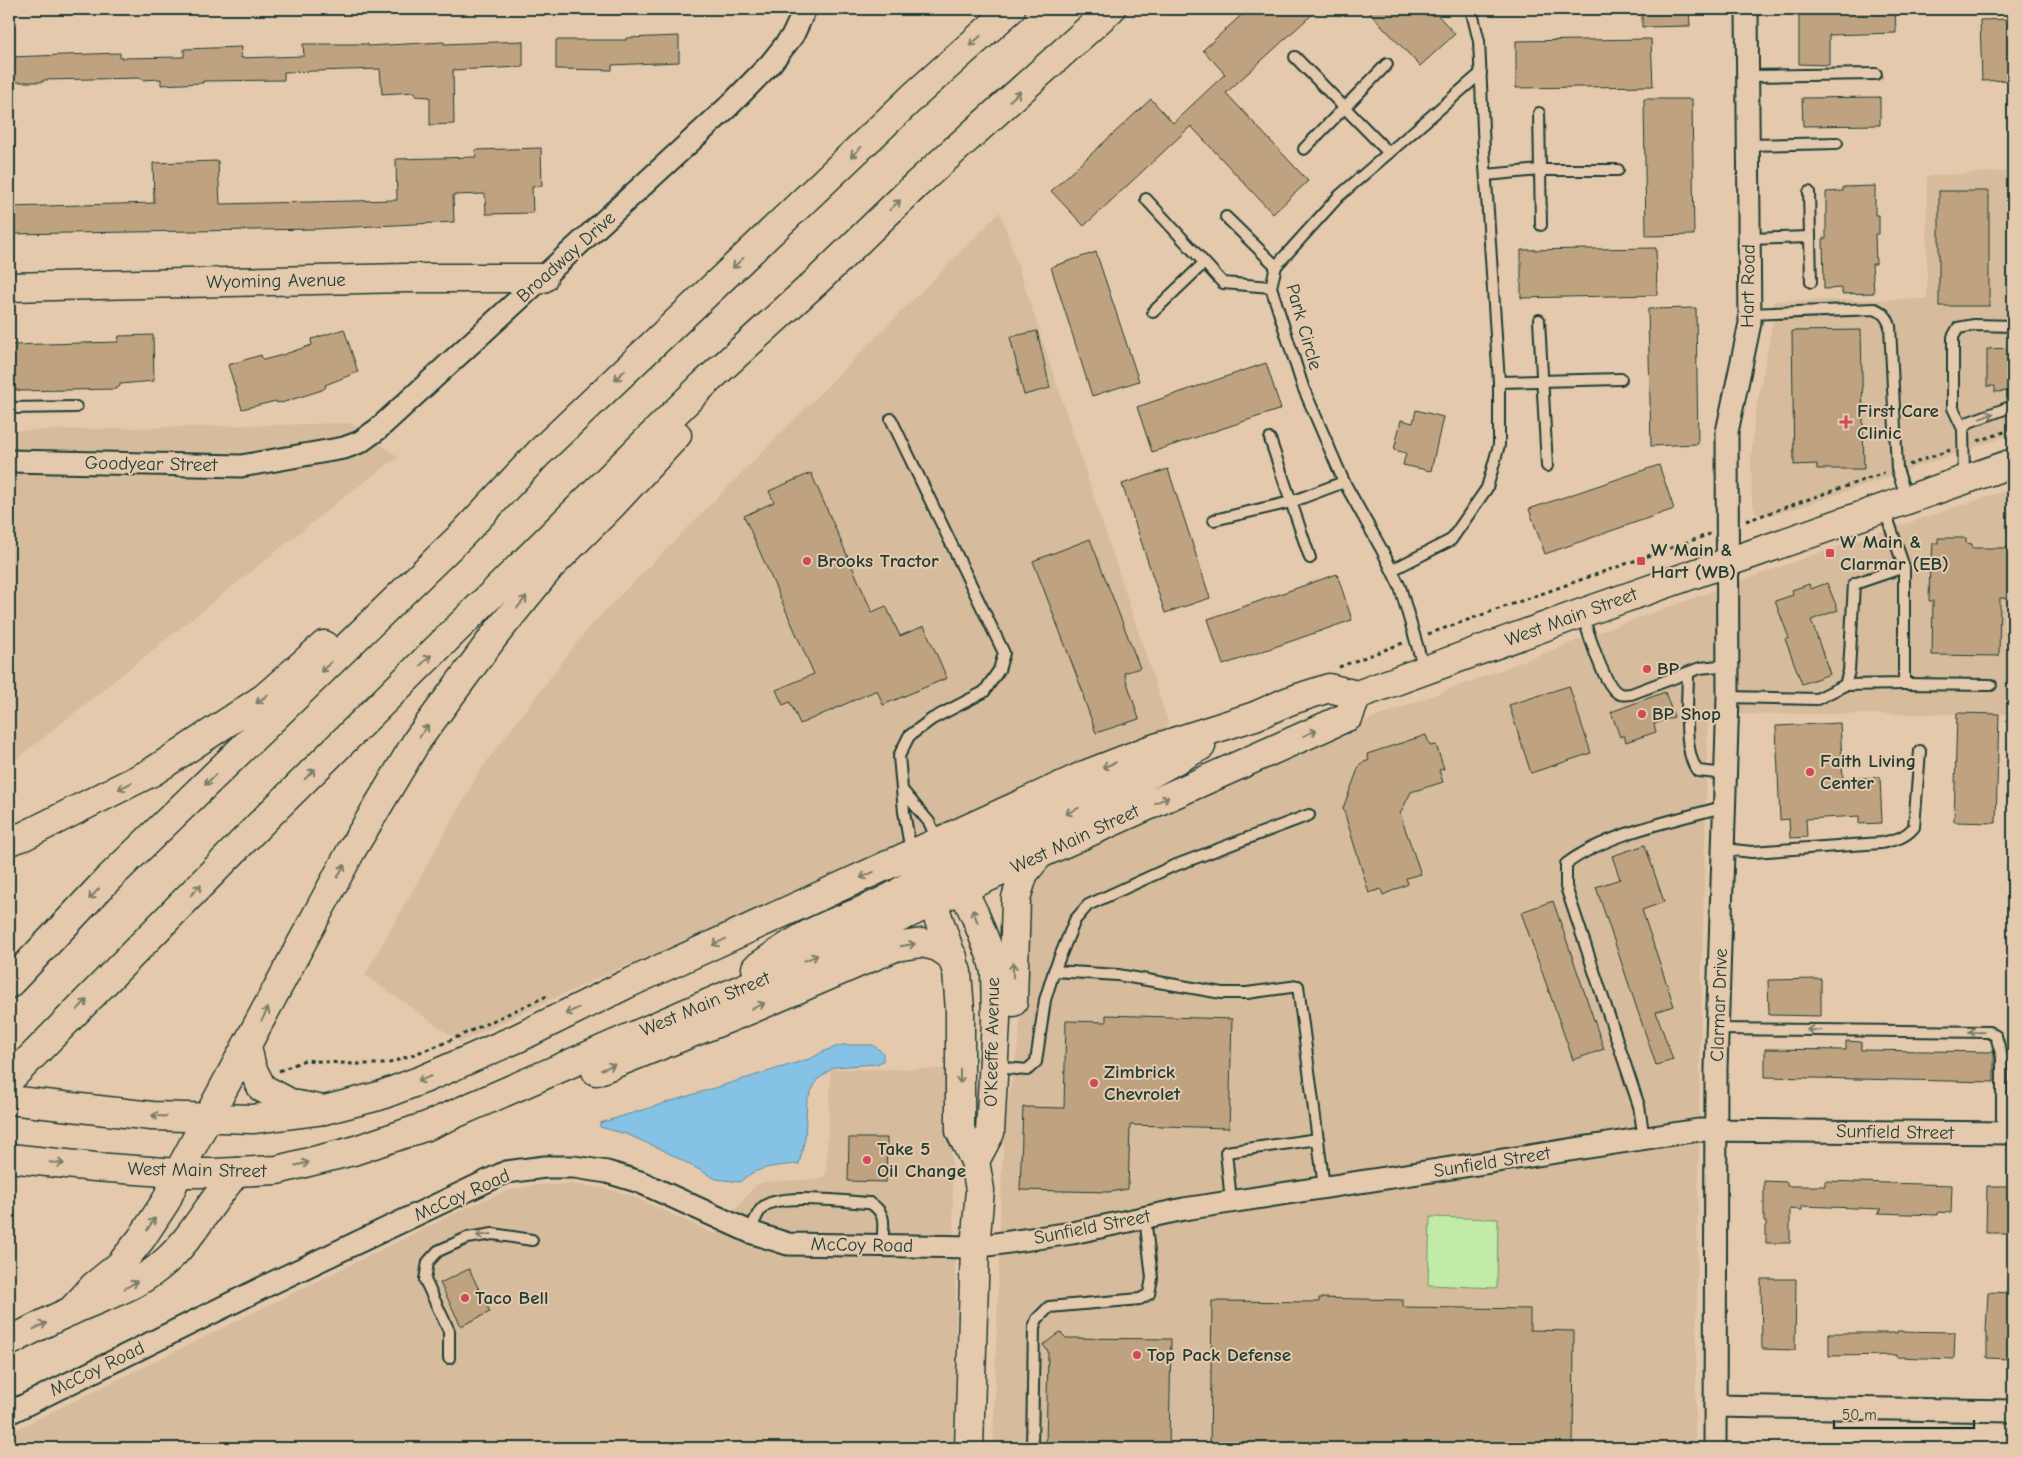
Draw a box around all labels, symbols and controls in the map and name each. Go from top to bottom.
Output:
one-way arrow [969,35,982,47]
one-way arrow [1009,90,1022,101]
one-way arrow [850,145,862,157]
one-way arrow [889,199,901,211]
street label: Broadway Drive [512,207,620,307]
street label: Hart Road [1736,244,1760,328]
one-way arrow [731,257,744,269]
street label: Wyoming Avenue [206,269,346,293]
street label: Park Circle [1281,281,1327,373]
one-way arrow [614,369,627,381]
place label: First Care Clinic [1857,400,1939,444]
one-way arrow [1979,411,1994,420]
marker: First Care Clinic [1839,415,1853,429]
street label: Goodyear Street [84,452,218,476]
place label: W Main & Clarmar (EB) [1840,531,1949,575]
place label: W Main & Hart (WB) [1651,539,1736,583]
marker: W Main & Clarmar (EB) [1824,547,1836,559]
place label: Brooks Tractor [817,550,939,572]
marker: Brooks Tractor [801,555,813,567]
marker: W Main & Hart (WB) [1635,555,1647,567]
street label: West Main Street [1502,583,1641,651]
one-way arrow [517,595,528,608]
one-way arrow [419,654,431,666]
place label: BP [1657,658,1680,680]
one-way arrow [320,661,333,673]
marker: BP [1641,663,1653,675]
one-way arrow [256,693,269,704]
place label: BP Shop [1652,703,1721,725]
marker: BP Shop [1636,708,1648,720]
one-way arrow [419,724,429,738]
one-way arrow [1302,728,1317,738]
place label: Faith Living Center [1820,750,1916,794]
one-way arrow [1102,761,1117,770]
marker: Faith Living Center [1804,766,1816,778]
one-way arrow [304,768,316,780]
one-way arrow [204,774,216,786]
one-way arrow [117,781,132,791]
one-way arrow [1154,794,1169,804]
street label: West Main Street [1007,799,1143,878]
one-way arrow [1065,806,1080,816]
one-way arrow [336,863,346,878]
one-way arrow [860,870,875,880]
one-way arrow [190,883,202,896]
one-way arrow [88,887,100,900]
one-way arrow [970,909,980,924]
one-way arrow [712,938,727,947]
one-way arrow [900,939,916,949]
street label: Clarmar Drive [1706,948,1732,1062]
one-way arrow [804,953,819,962]
one-way arrow [1008,962,1018,978]
street label: West Main Street [637,967,774,1041]
street label: O'Keeffe Avenue [980,977,1004,1107]
one-way arrow [76,999,88,1012]
one-way arrow [750,1001,765,1011]
one-way arrow [261,1007,270,1022]
one-way arrow [565,1007,580,1017]
one-way arrow [1806,1025,1822,1035]
one-way arrow [1969,1027,1985,1037]
one-way arrow [600,1061,615,1070]
place label: Zimbrick Chevrolet [1104,1061,1181,1105]
one-way arrow [955,1067,965,1083]
one-way arrow [417,1075,432,1084]
marker: Zimbrick Chevrolet [1088,1077,1100,1089]
one-way arrow [151,1112,167,1121]
street label: Sunfield Street [1836,1120,1955,1144]
place label: Take 5 Oil Change [877,1138,966,1182]
street label: Sunfield Street [1432,1142,1553,1182]
marker: Take 5 Oil Change [861,1154,873,1166]
one-way arrow [49,1158,65,1168]
street label: West Main Street [127,1158,267,1182]
one-way arrow [294,1159,310,1168]
street label: McCoy Road [411,1164,513,1226]
street label: Sunfield Street [1032,1205,1153,1249]
one-way arrow [145,1217,156,1231]
one-way arrow [476,1230,492,1240]
street label: McCoy Road [811,1233,913,1257]
one-way arrow [124,1280,139,1290]
place label: Taco Bell [475,1287,549,1309]
marker: Taco Bell [459,1292,471,1304]
one-way arrow [32,1321,47,1330]
street label: McCoy Road [46,1337,148,1401]
place label: Top Pack Defense [1147,1344,1291,1366]
marker: Top Pack Defense [1131,1349,1143,1361]
scale bar [1834,1397,1974,1429]
text: 50 m [1842,1406,1877,1424]

